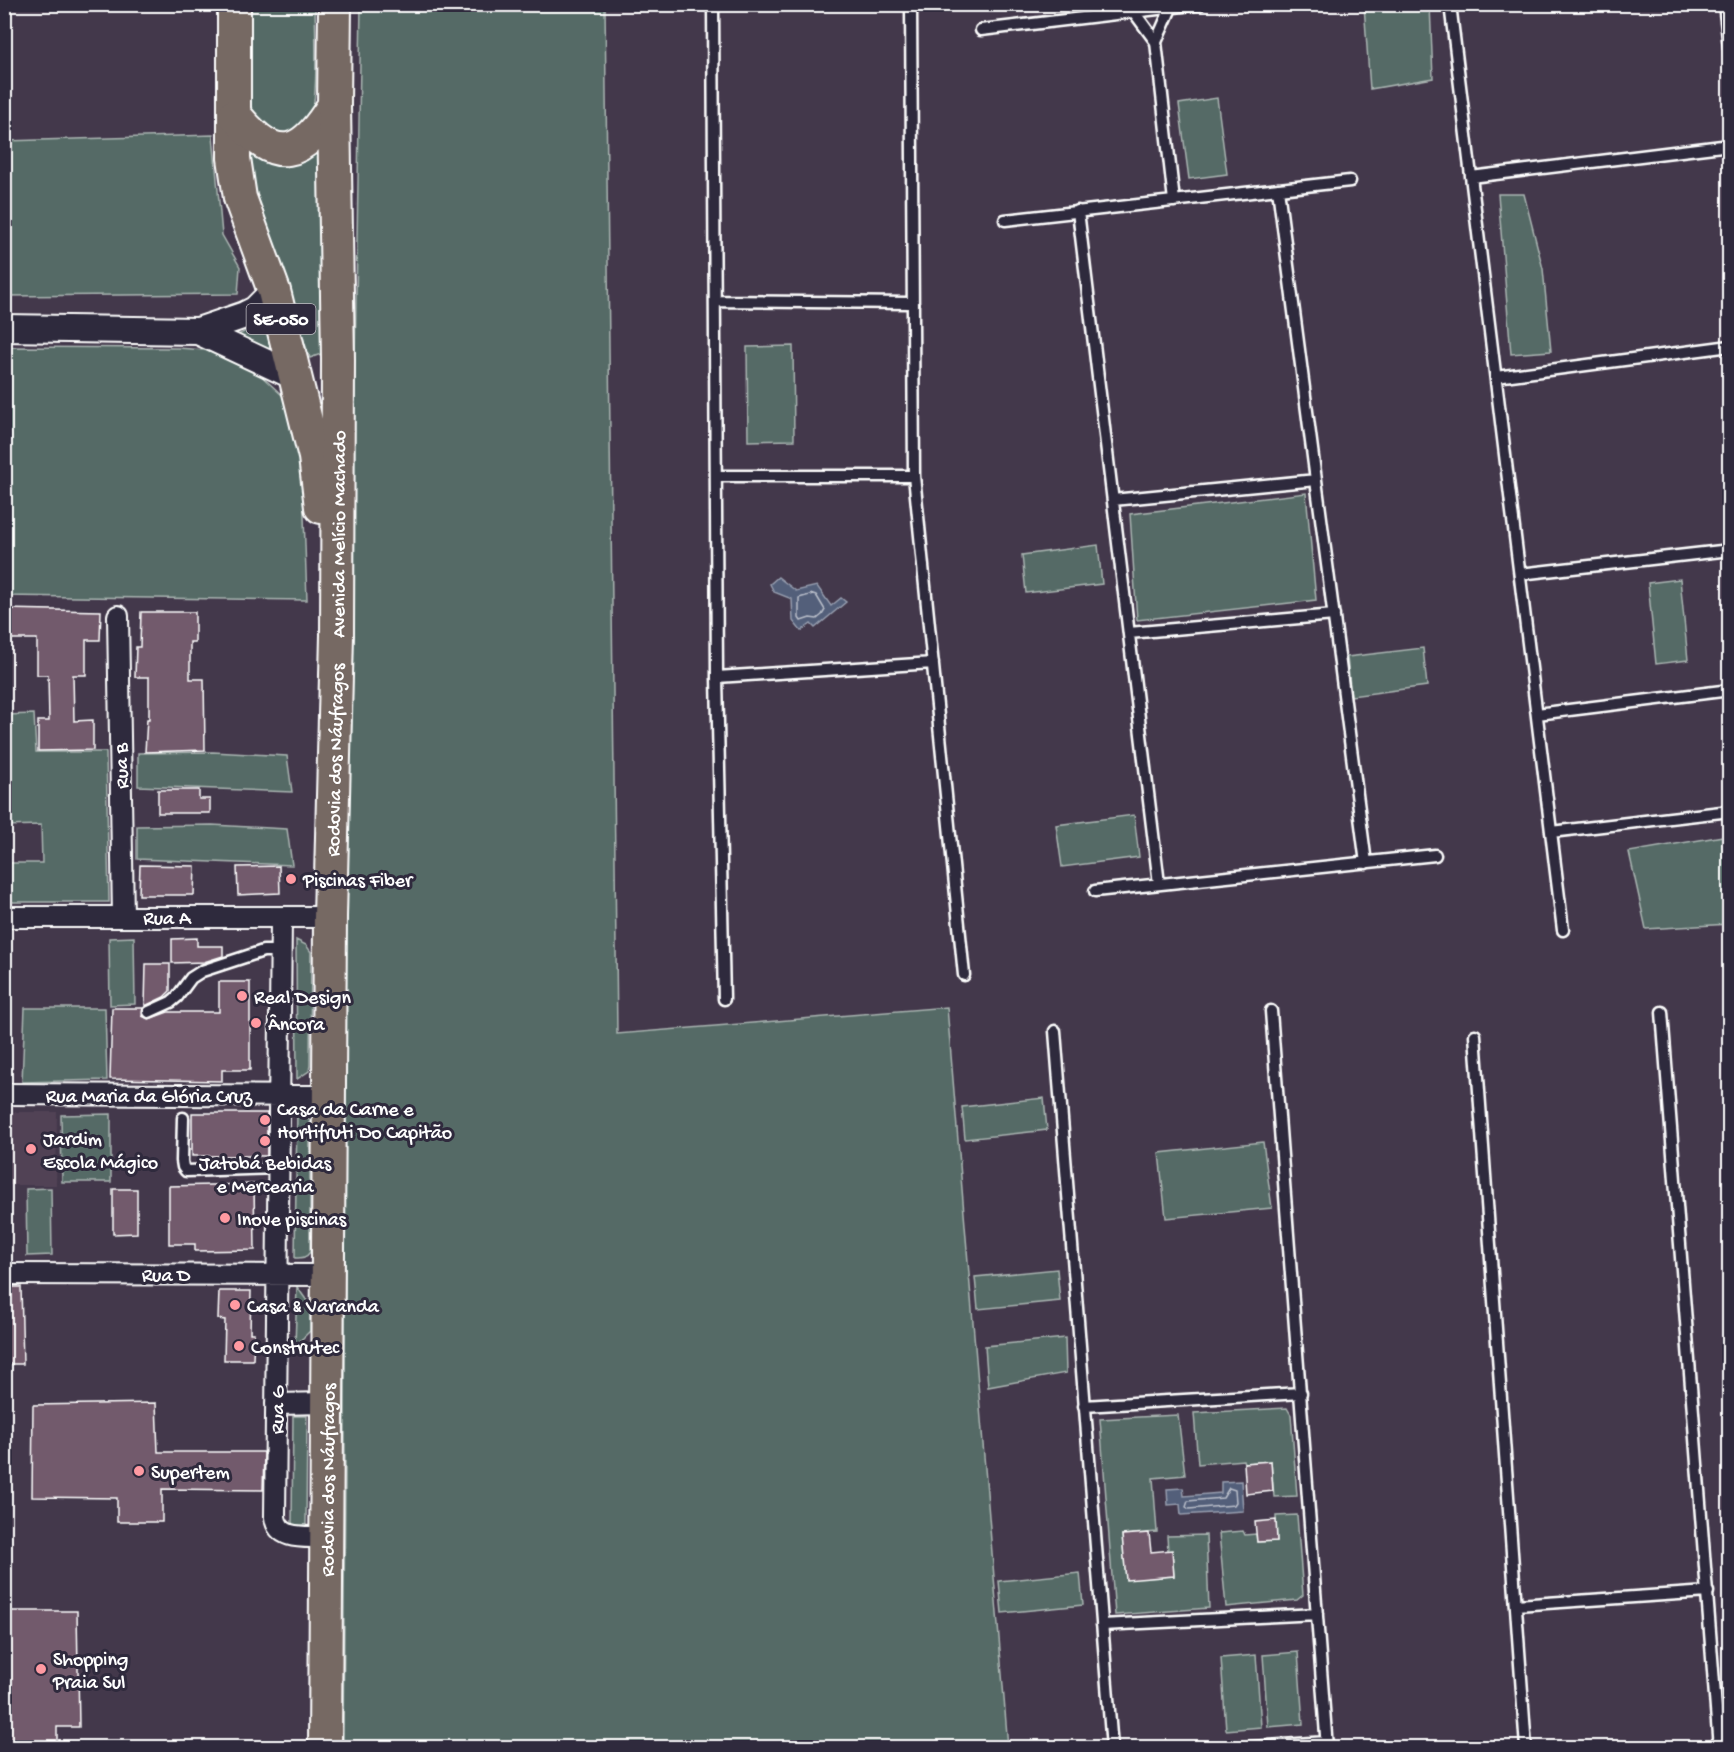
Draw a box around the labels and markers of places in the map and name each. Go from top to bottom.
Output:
place label: Piscinas Fiber [302,871,414,894]
marker: Piscinas Fiber [284,872,298,886]
place label: Real Design [254,988,351,1011]
marker: Real Design [235,989,249,1003]
place label: Âncora [268,1014,326,1038]
marker: Âncora [249,1016,263,1030]
place label: Casa da Carne e Hortifruti Do Capitão [277,1100,452,1146]
marker: Casa da Carne e Hortifruti Do Capitão [258,1113,272,1127]
place label: Jardim Escola Mágico [43,1130,158,1176]
marker: Jatobá Bebidas e Mercearia [258,1134,272,1148]
marker: Jardim Escola Mágico [24,1142,38,1156]
place label: Jatobá Bebidas e Mercearia [199,1154,332,1200]
place label: Inove piscinas [237,1210,347,1233]
marker: Inove piscinas [218,1211,232,1225]
place label: Casa & Varanda [247,1297,380,1320]
marker: Casa & Varanda [228,1298,242,1312]
place label: Construtec [251,1338,340,1361]
marker: Construtec [232,1339,246,1353]
place label: Supertem [151,1463,230,1486]
marker: Supertem [132,1464,146,1478]
place label: Shopping Praia Sul [52,1650,128,1696]
marker: Shopping Praia Sul [34,1662,48,1676]

